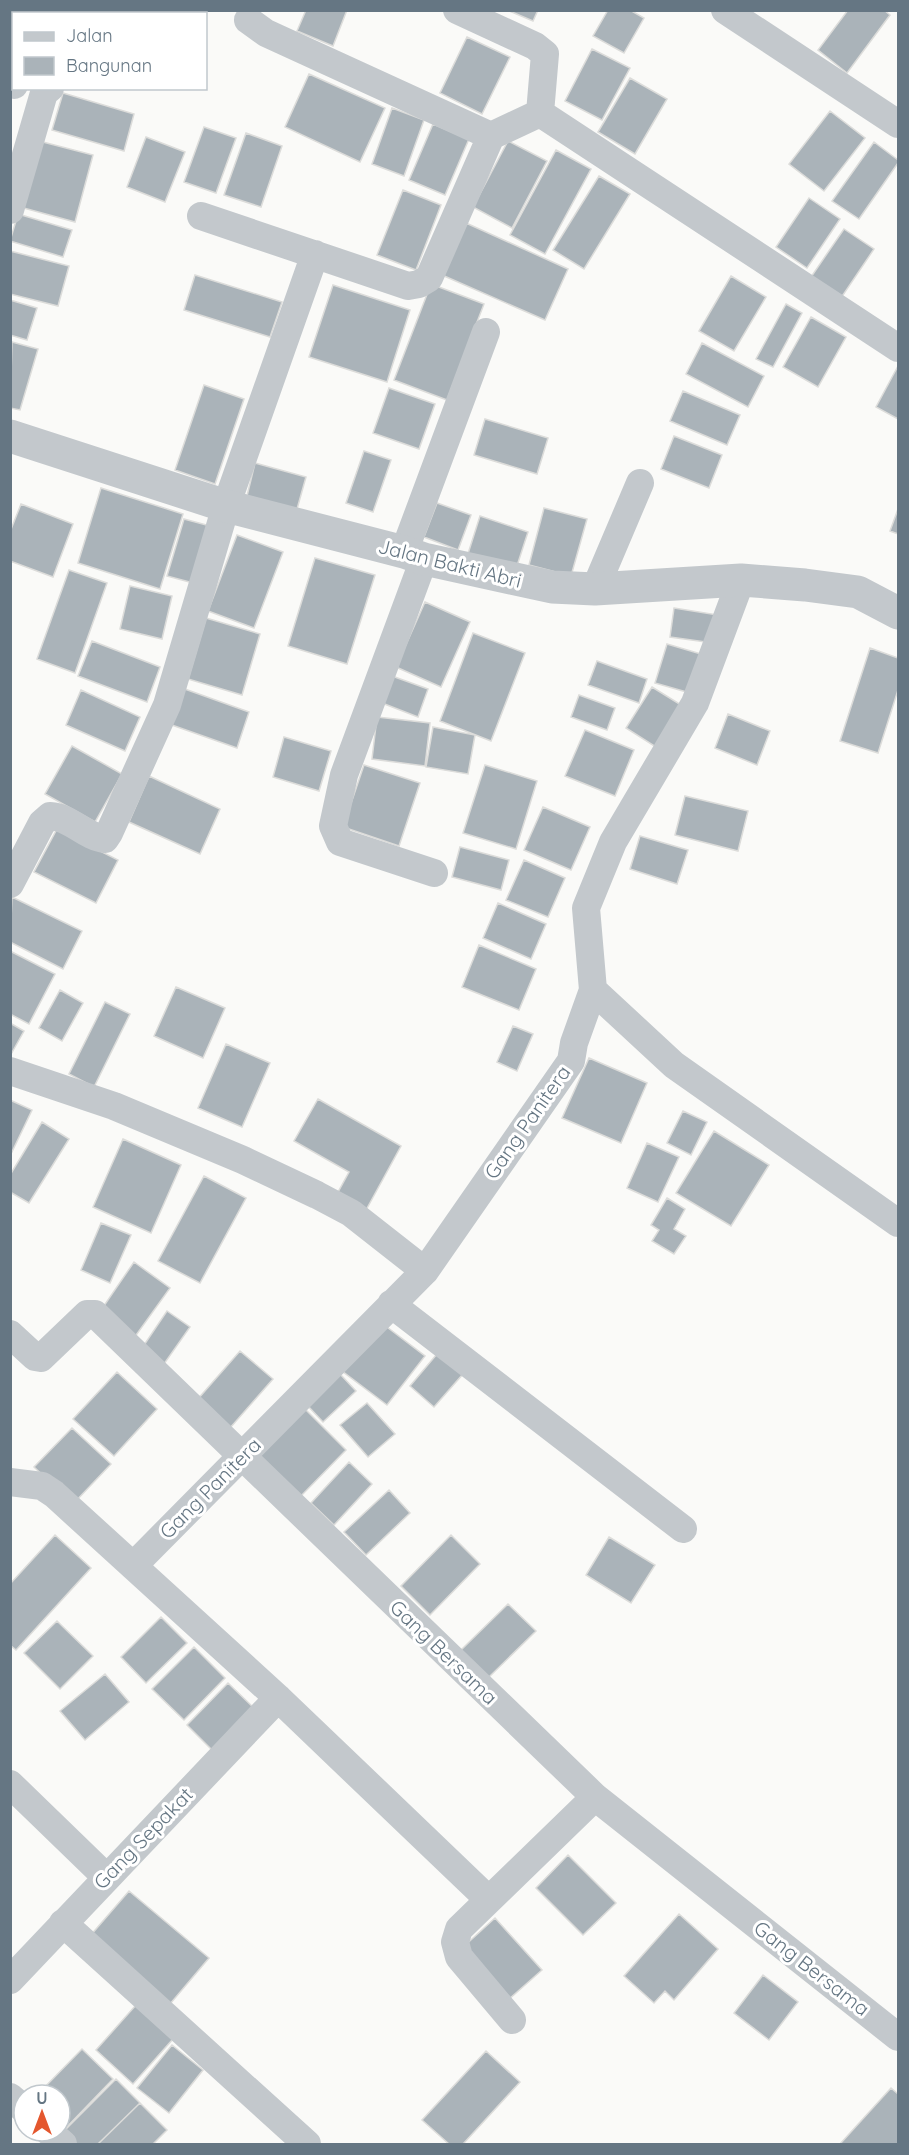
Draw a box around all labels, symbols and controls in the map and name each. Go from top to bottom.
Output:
legend [12,12,207,90]
text: Jalan [66,24,113,47]
text: Bangunan [66,54,152,77]
street label: Jalan Bakti Abri [376,533,524,593]
street label: Gang Panitera [479,1060,575,1184]
street label: Gang Panitera [154,1432,266,1544]
street label: Gang Bersama [385,1594,503,1710]
street label: Gang Sepakat [88,1782,198,1894]
street label: Gang Bersama [749,1915,875,2021]
north arrow [12,2083,72,2143]
text: U [36,2088,48,2108]

